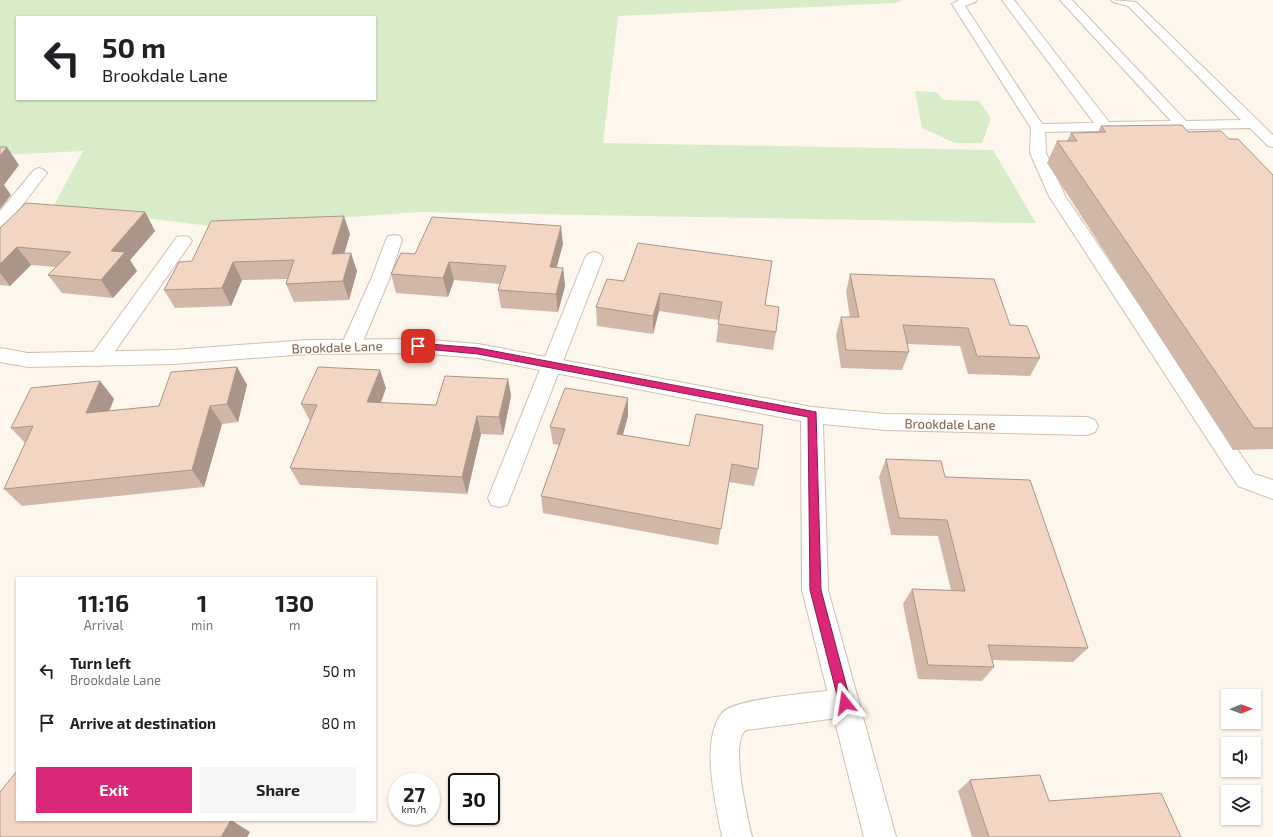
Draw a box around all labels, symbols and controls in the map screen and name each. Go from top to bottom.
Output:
text: 50 m [102,30,166,64]
icon: left [36,32,88,84]
text: Brookdale Lane [102,64,228,86]
pin [401,329,435,363]
icon: arrive [407,335,429,357]
street label: Brookdale Lane [291,337,383,357]
street label: Brookdale Lane [904,415,996,433]
text: 11:16 [78,588,129,617]
text: 1 [197,588,207,617]
text: 130 [275,588,314,617]
text: Arrival [84,617,123,633]
text: min [191,617,213,633]
text: m [289,617,300,633]
text: Turn left [70,654,131,672]
icon: left [36,660,58,682]
text: 50 m [322,662,356,680]
text: Brookdale Lane [70,672,161,688]
position arrow [824,682,866,724]
north arrow [1221,689,1261,729]
map controls [1221,689,1261,825]
icon: arrive [36,712,58,734]
text: Arrive at destination [70,714,216,732]
text: 80 m [321,714,356,732]
button: sound [1221,737,1261,777]
button: Exit [36,767,192,813]
button: Share [200,767,356,813]
speed limit sign: 30 [448,773,500,825]
text: 27 [403,782,425,806]
button: layers [1221,785,1261,825]
text: km/h [402,803,426,815]

